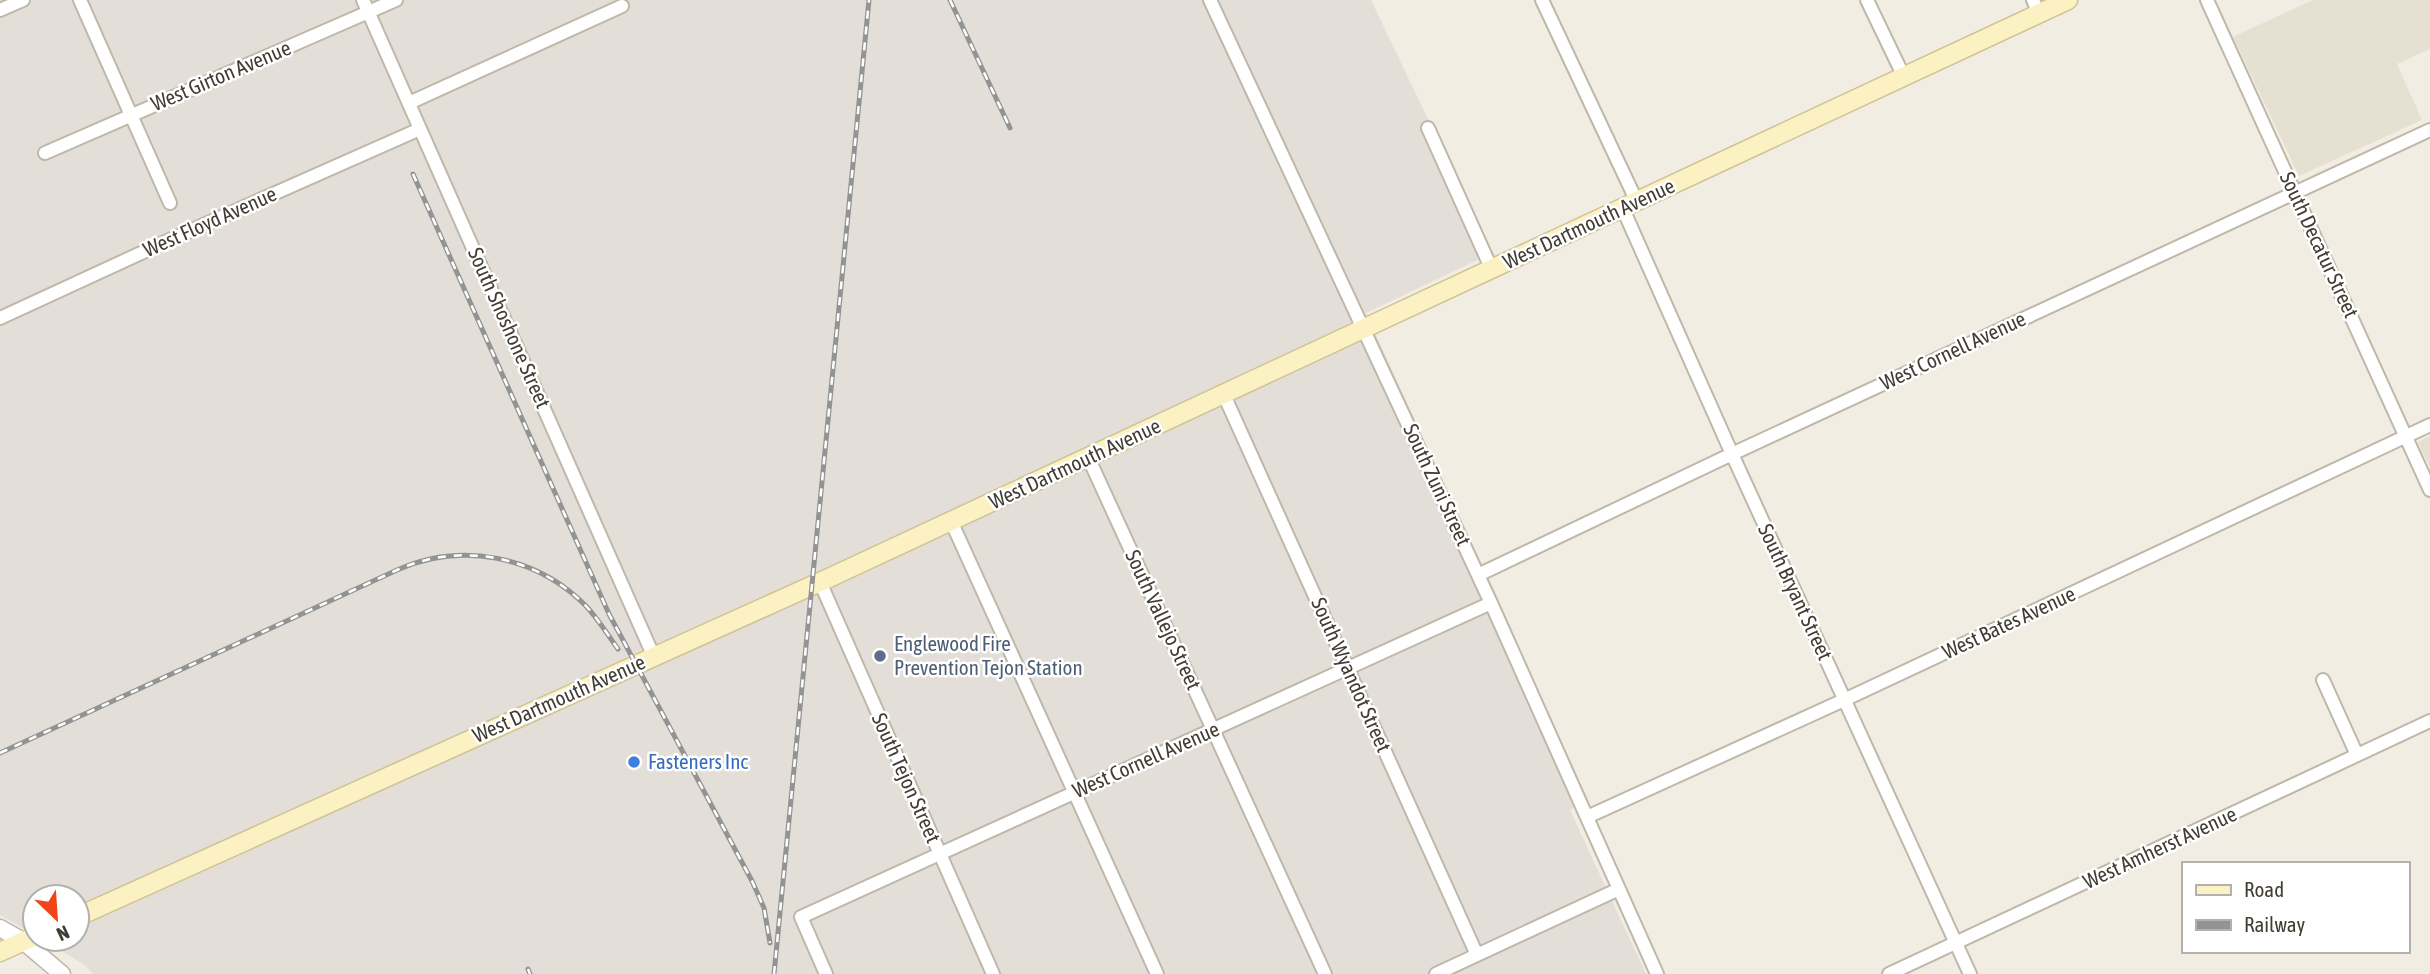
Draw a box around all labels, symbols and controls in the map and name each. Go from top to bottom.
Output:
street label: West Girton Avenue [147,35,294,115]
street label: South Decatur Street [2276,168,2364,321]
street label: West Dartmouth Avenue [1499,173,1678,273]
street label: West Floyd Avenue [139,181,280,261]
street label: South Shoshone Street [464,244,556,411]
street label: West Cornell Avenue [1876,306,2029,394]
street label: West Dartmouth Avenue [985,413,1164,513]
street label: South Zuni Street [1399,420,1477,549]
street label: South Bryant Street [1754,520,1838,663]
street label: South Vallejo Street [1121,546,1207,693]
street label: West Bates Avenue [1938,581,2079,663]
street label: South Wyandot Street [1307,594,1397,755]
place label: Englewood Fire Prevention Tejon Station [894,631,1083,679]
marker: Englewood Fire Prevention Tejon Station [872,648,888,664]
street label: West Dartmouth Avenue [469,649,649,747]
street label: South Tejon Street [868,709,946,846]
street label: West Cornell Avenue [1069,716,1223,802]
place label: Fasteners Inc [648,749,748,773]
marker: Fasteners Inc [626,754,642,770]
street label: West Amherst Avenue [2079,801,2240,893]
legend [2182,862,2409,953]
text: Road [2244,877,2284,901]
north arrow [21,883,91,953]
text: Railway [2244,912,2306,936]
text: N [53,921,73,946]

